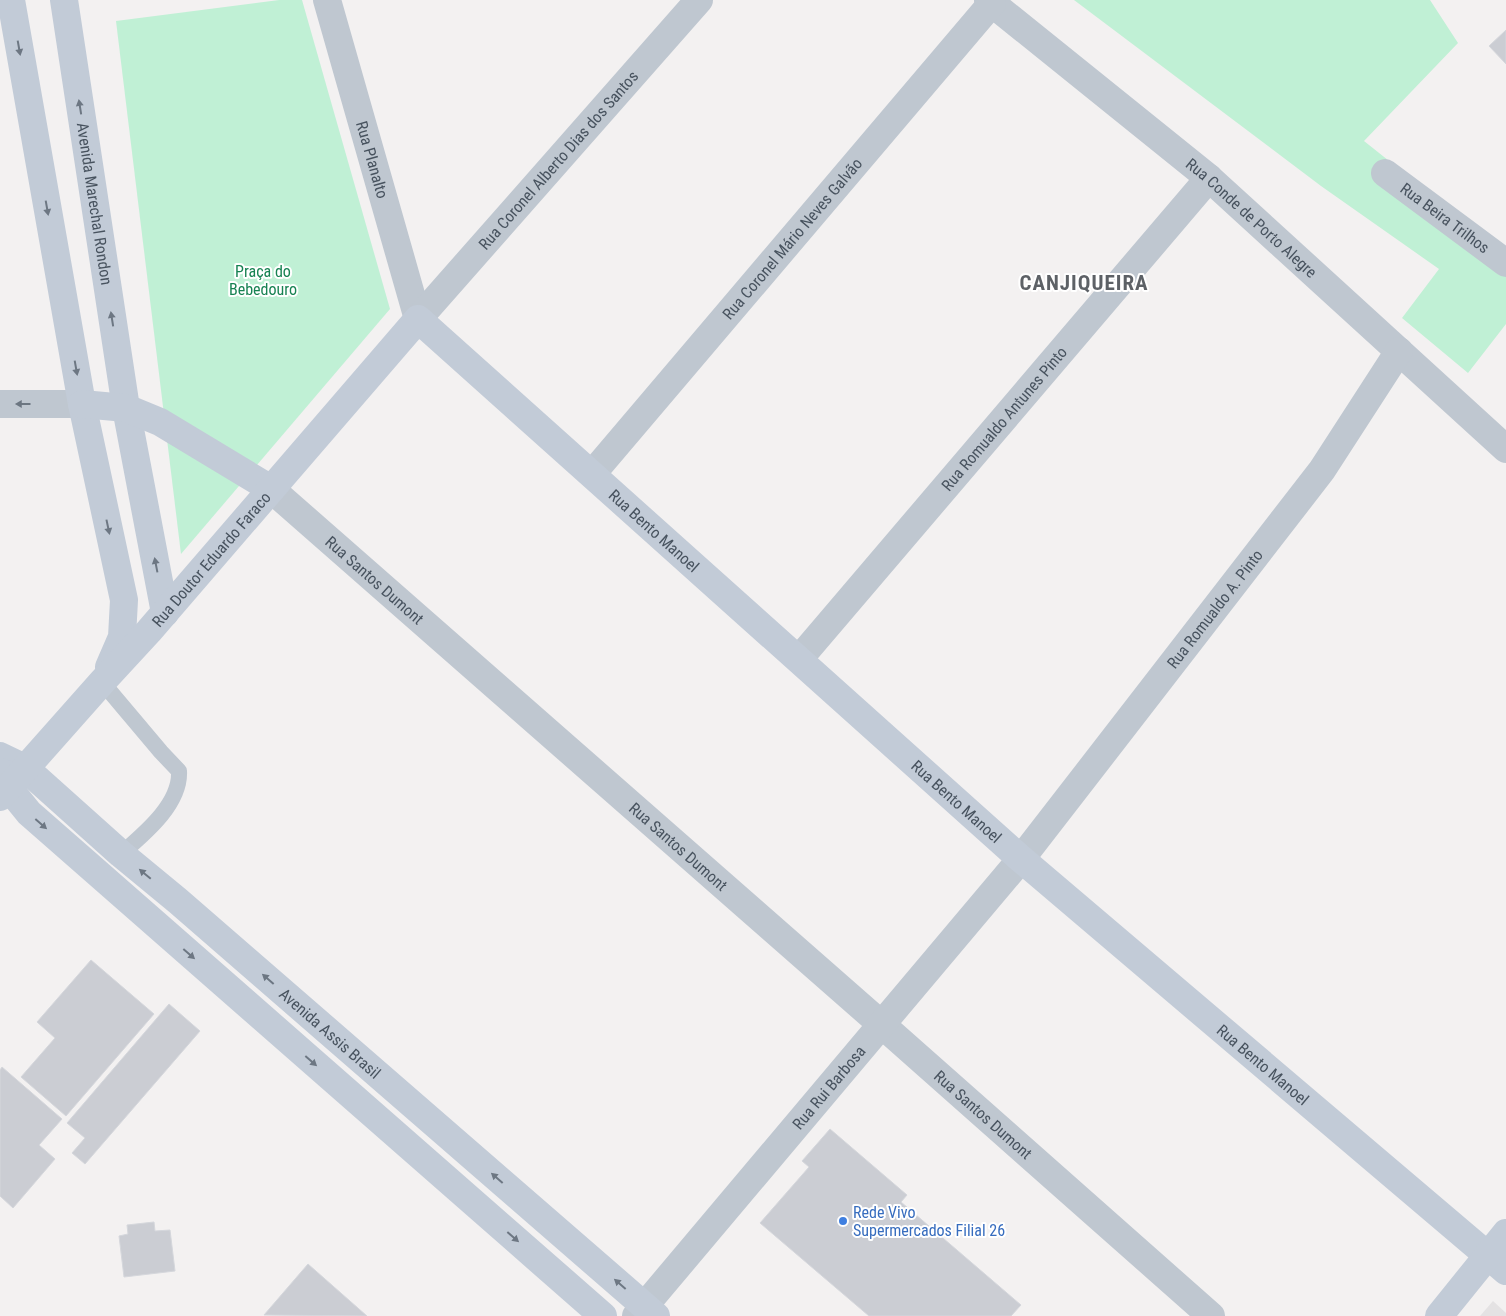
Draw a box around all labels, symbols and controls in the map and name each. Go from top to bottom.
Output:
one-way arrow [16,40,24,56]
street label: Rua Coronel Alberto Dias dos Santos [474,67,642,253]
one-way arrow [76,98,84,114]
street label: Rua Planalto [352,119,393,200]
street label: Avenida Marechal Rondon [73,121,117,286]
street label: Rua Coronel Mário Neves Galvão [718,154,866,323]
street label: Rua Conde de Porto Alegre [1182,154,1321,281]
street label: Rua Beira Trilhos [1397,178,1493,257]
one-way arrow [44,200,52,216]
park label: Praça do Bebedouro [229,262,297,299]
district label: CANJIQUEIRA [1019,271,1149,295]
one-way arrow [108,311,116,327]
street label: Rua Romualdo Antunes Pinto [937,343,1071,494]
one-way arrow [72,360,80,376]
one-way arrow [15,400,31,408]
street label: Rua Bento Manoel [605,485,703,576]
street label: Rua Doutor Eduardo Faraco [148,488,274,630]
one-way arrow [104,520,112,535]
street label: Rua Santos Dumont [322,532,428,628]
street label: Rua Romualdo A. Pinto [1163,546,1267,672]
one-way arrow [151,557,159,573]
street label: Rua Bento Manoel [908,756,1006,847]
street label: Rua Santos Dumont [625,798,732,895]
one-way arrow [34,818,47,829]
one-way arrow [139,868,152,879]
one-way arrow [183,948,196,959]
one-way arrow [262,974,275,985]
street label: Avenida Assis Brasil [276,984,385,1082]
street label: Rua Bento Manoel [1213,1020,1313,1109]
street label: Rua Rui Barbosa [788,1042,869,1133]
one-way arrow [305,1055,317,1067]
street label: Rua Santos Dumont [930,1066,1036,1163]
one-way arrow [490,1172,503,1183]
place label: Rede Vivo Supermercados Filial 26 [853,1203,1005,1240]
marker: Rede Vivo Supermercados Filial 26 [837,1215,849,1227]
one-way arrow [506,1231,518,1243]
one-way arrow [614,1278,626,1290]

